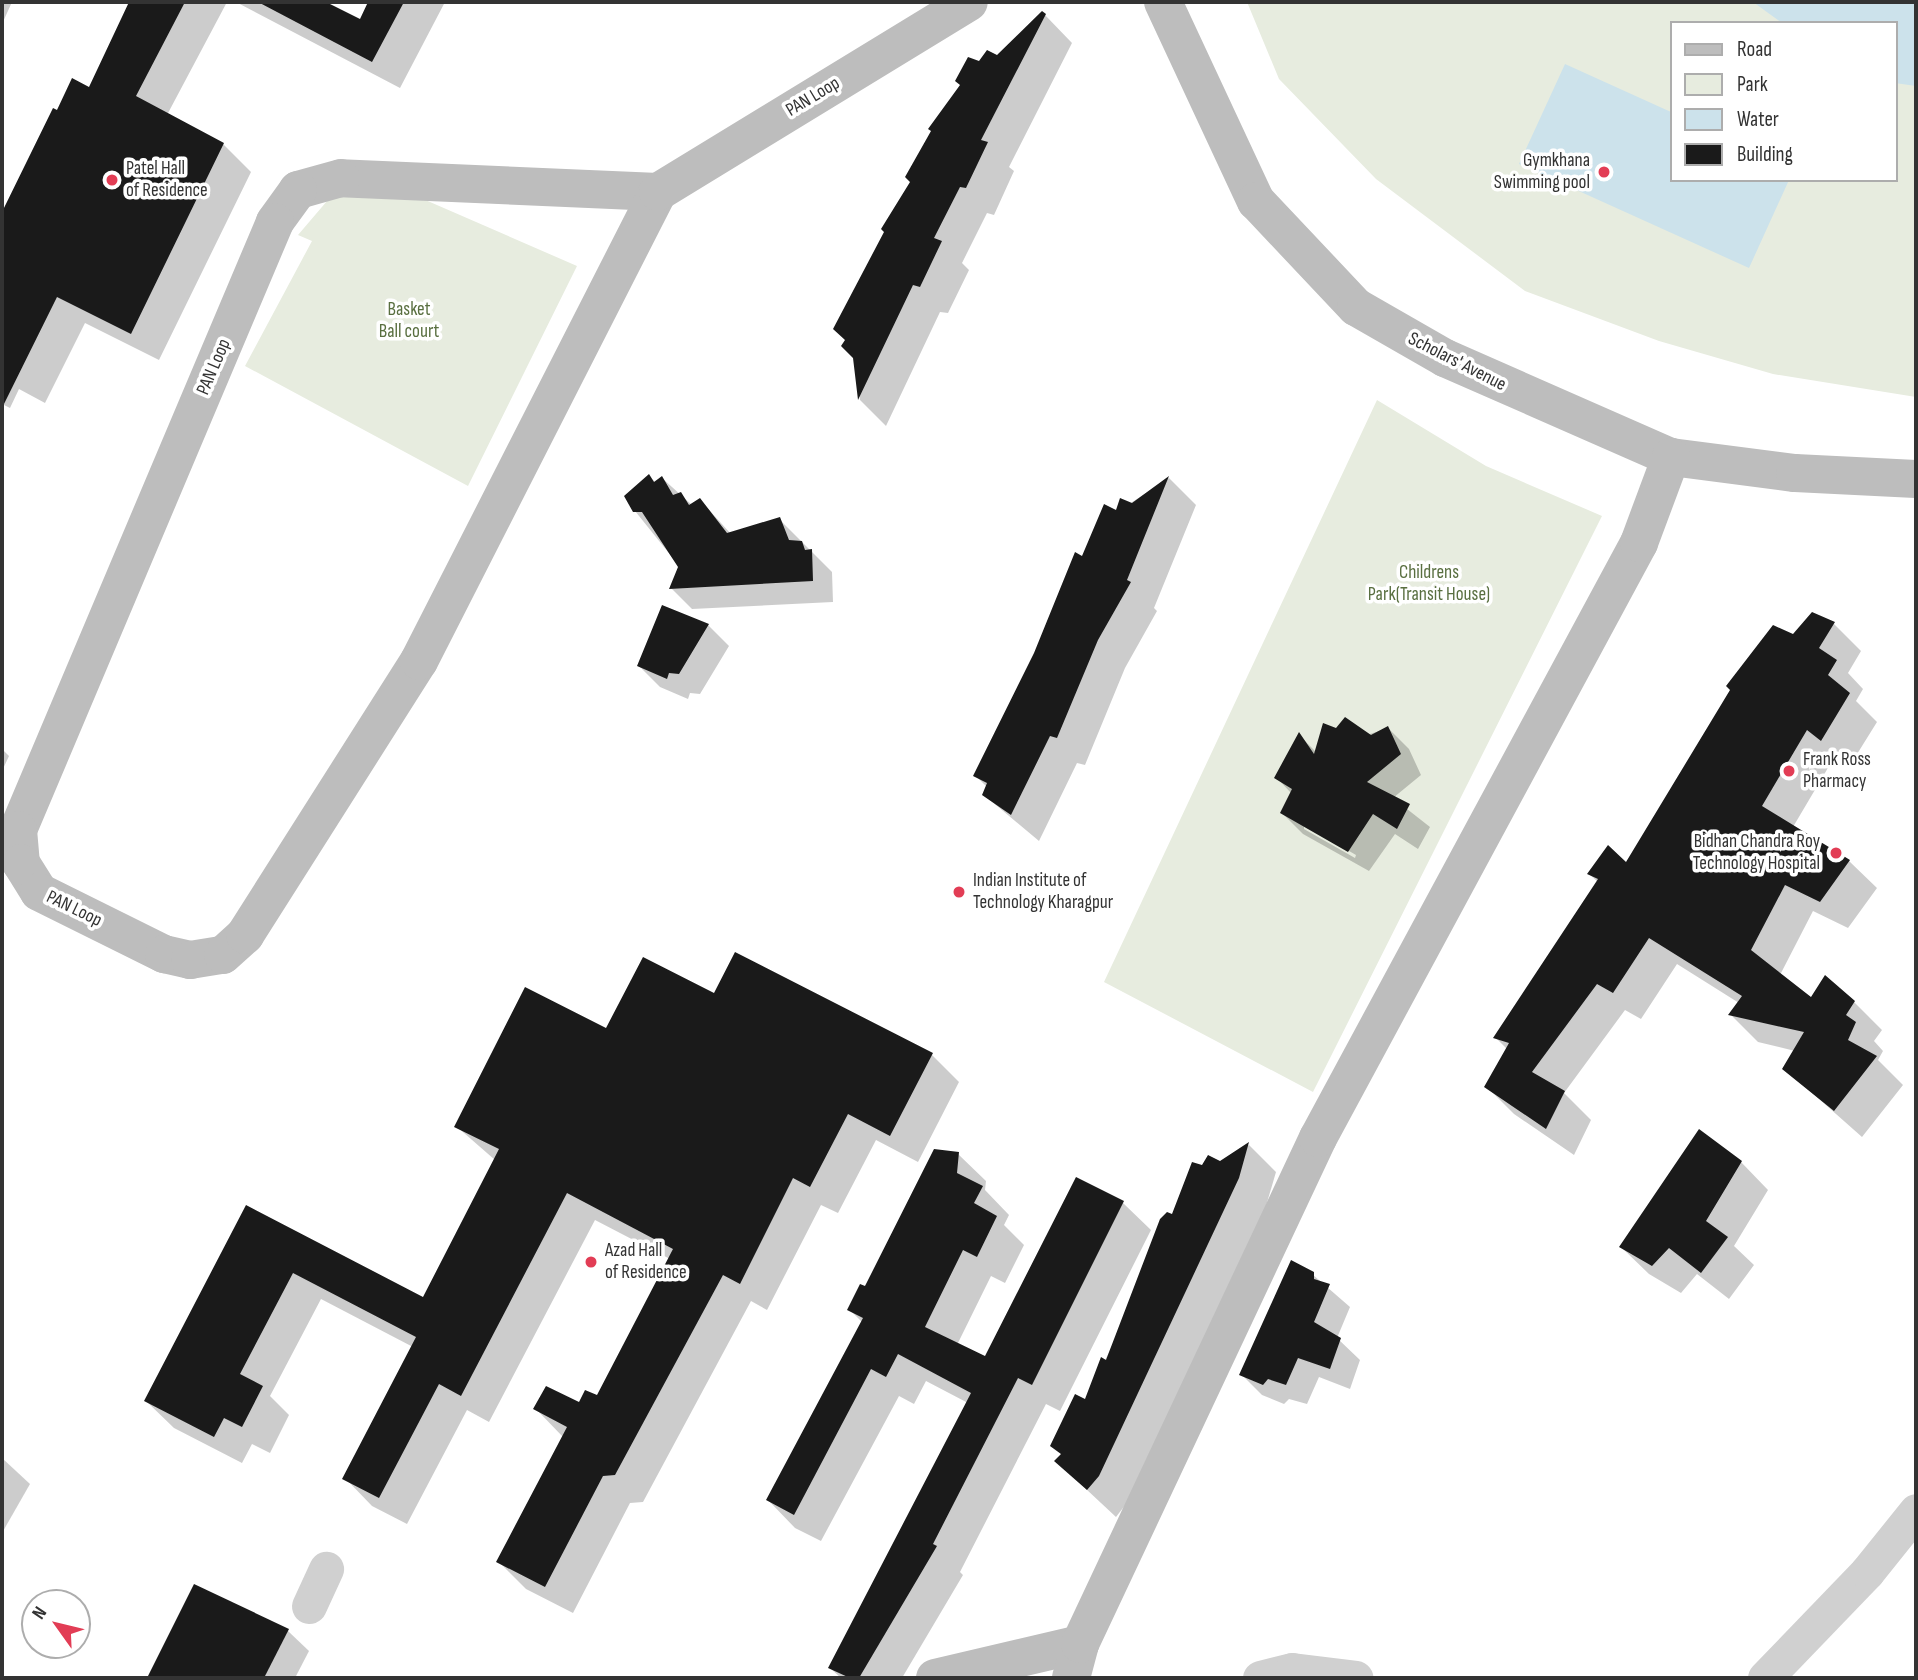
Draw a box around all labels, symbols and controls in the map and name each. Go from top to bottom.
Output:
legend [1670,21,1897,182]
text: Road [1737,37,1772,62]
street label: PAN Loop [782,72,844,122]
text: Park [1737,72,1768,97]
text: Water [1737,107,1779,132]
text: Building [1737,142,1793,167]
place label: Gymkhana Swimming pool [1494,150,1590,194]
place label: Patel Hall of Residence [126,158,208,202]
marker: Gymkhana Swimming pool [1596,164,1612,180]
marker: Patel Hall of Residence [104,172,120,188]
park label: Basket Ball court [379,299,439,343]
street label: Scholars' Avenue [1404,328,1510,396]
street label: PAN Loop [192,335,236,399]
park label: Childrens Park(Transit House) [1368,562,1490,606]
place label: Frank Ross Pharmacy [1803,749,1871,793]
marker: Frank Ross Pharmacy [1781,763,1797,779]
place label: Bidhan Chandra Roy Technology Hospital [1693,831,1820,875]
marker: Bidhan Chandra Roy Technology Hospital [1826,843,1846,863]
place label: Indian Institute of Technology Kharagpur [973,870,1113,914]
marker: Indian Institute of Technology Kharagpur [951,884,967,900]
street label: PAN Loop [43,886,105,932]
place label: Azad Hall of Residence [605,1240,687,1284]
marker: Azad Hall of Residence [583,1254,599,1270]
north arrow [21,1589,91,1659]
text: N [27,1602,52,1624]

